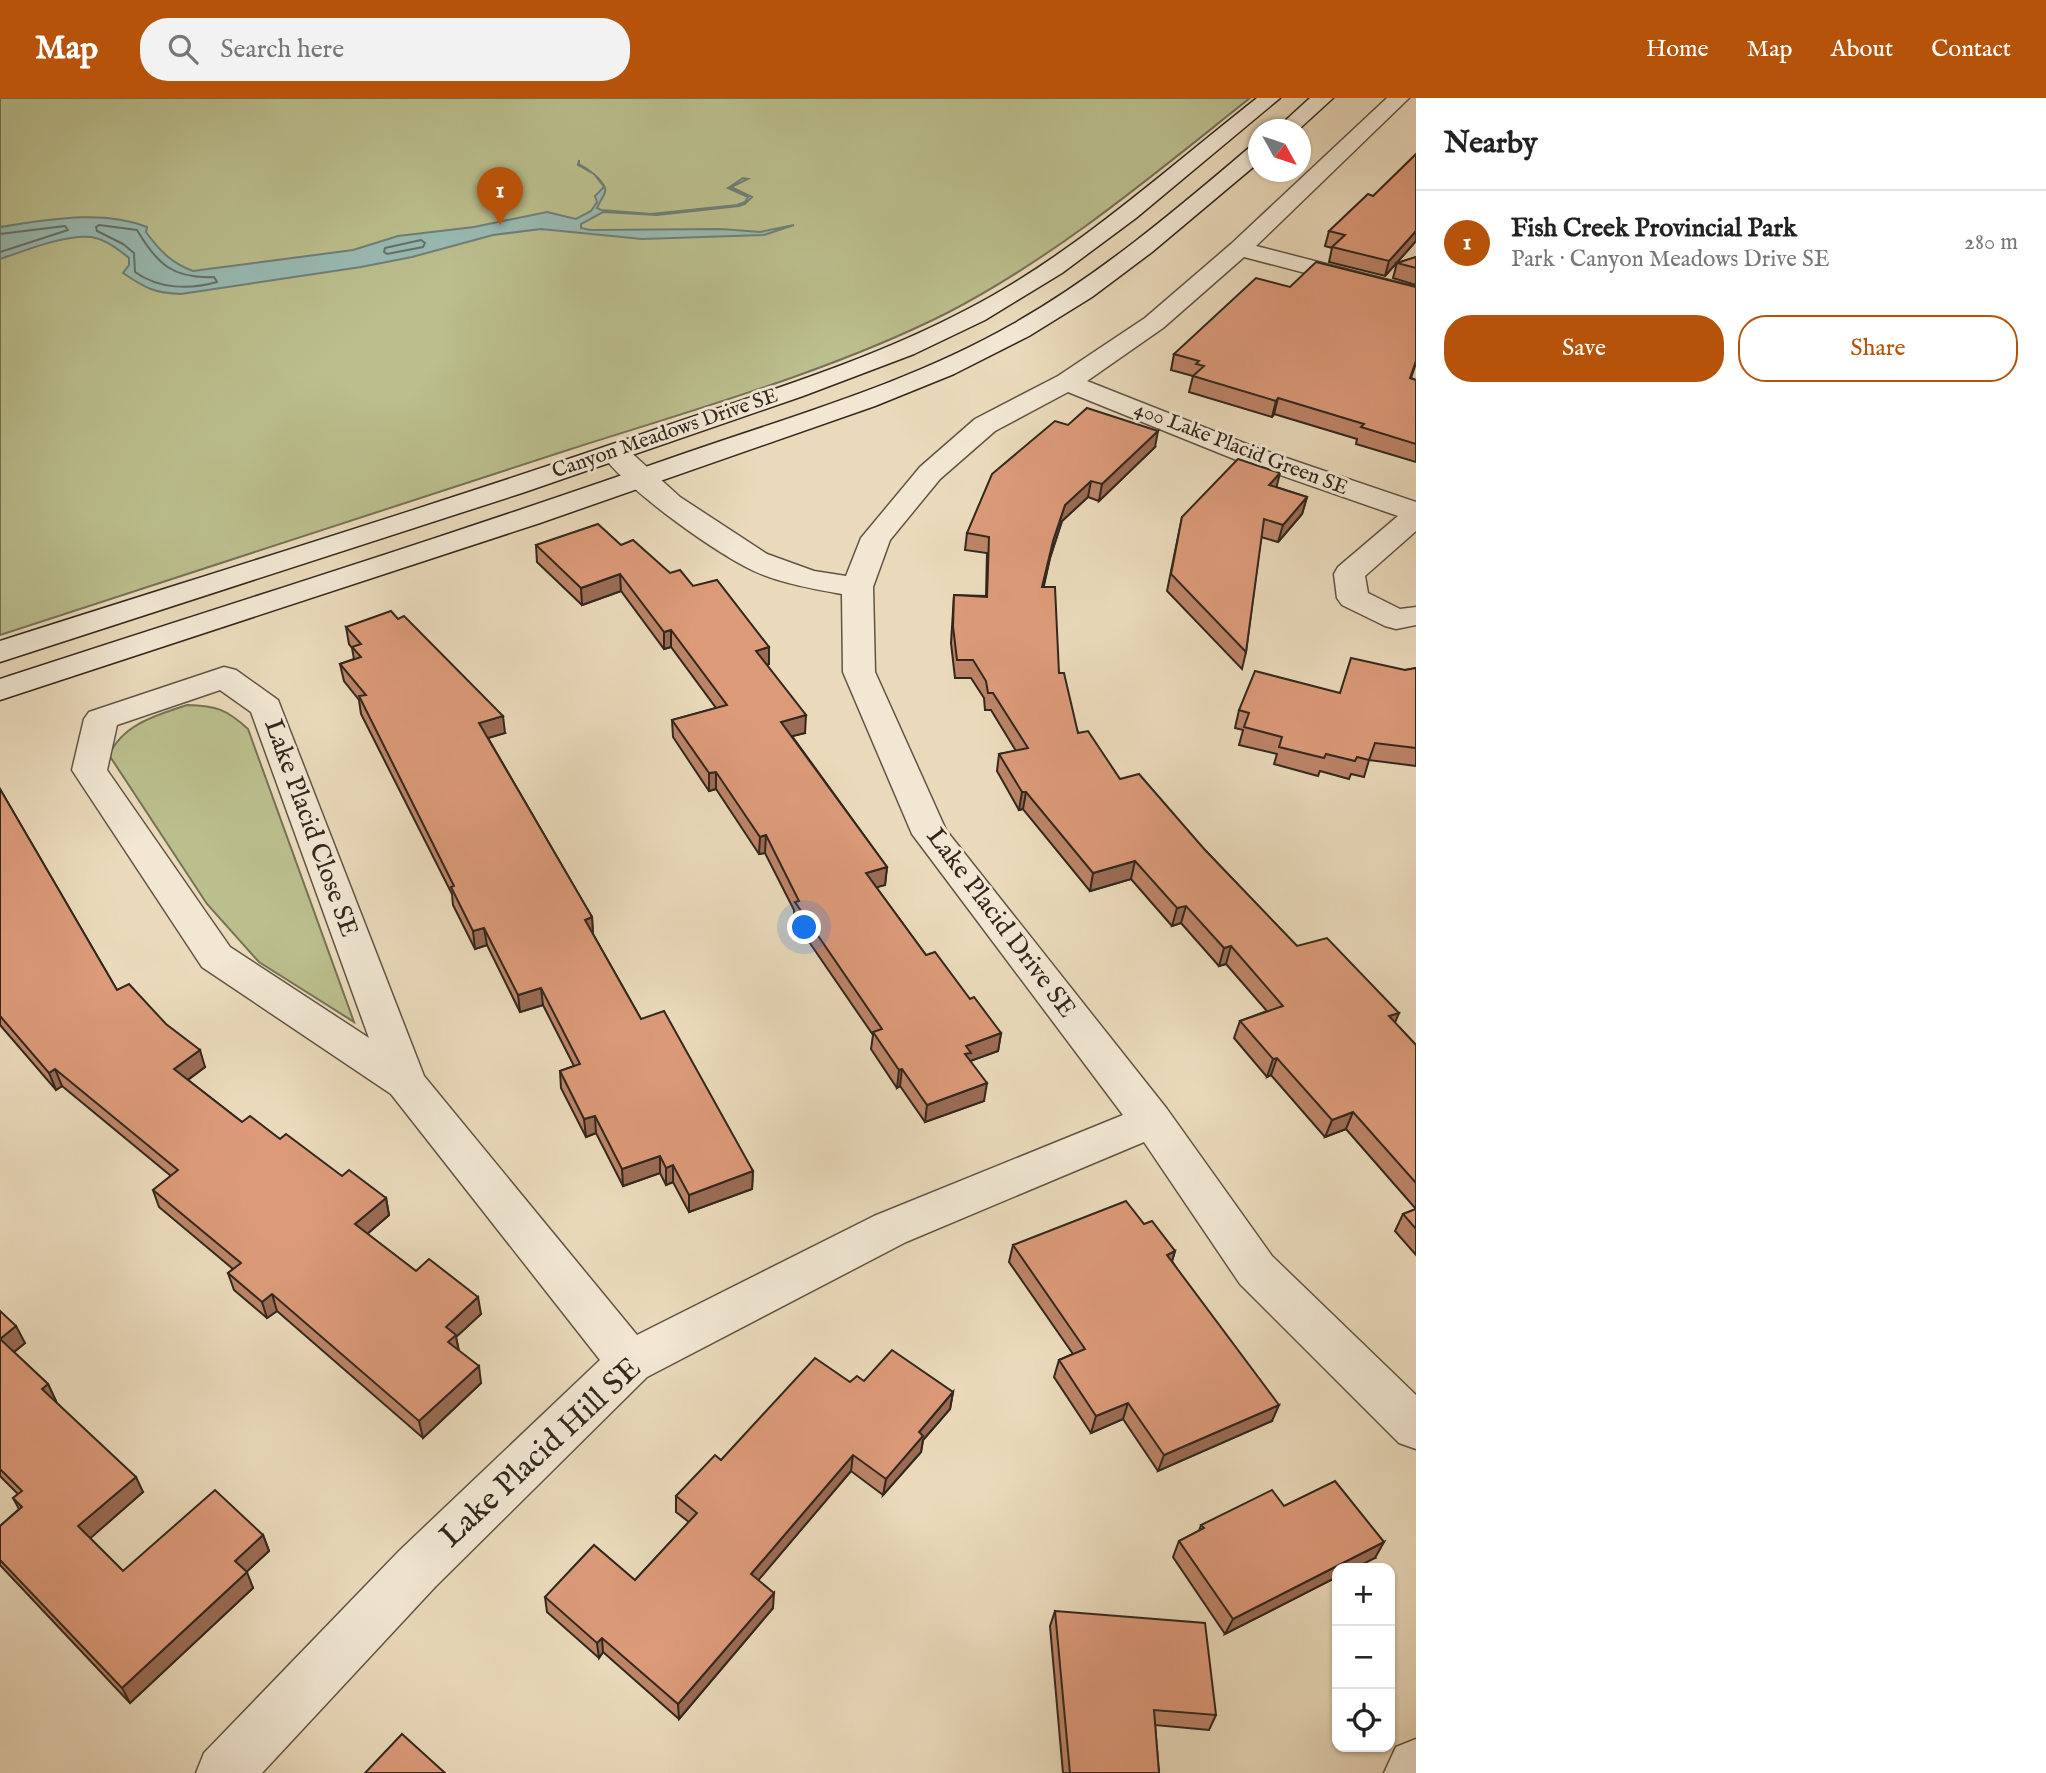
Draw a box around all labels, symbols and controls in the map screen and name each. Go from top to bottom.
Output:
search box [140,18,630,81]
text: Map [35,28,98,70]
icon: search [164,30,202,68]
text: Search here [220,33,344,66]
text: Home [1646,34,1709,65]
text: Map [1747,34,1793,65]
text: About [1831,34,1893,65]
text: Contact [1931,34,2011,65]
north arrow [1248,119,1311,182]
text: Nearby [1444,125,1537,163]
pin: 1 [477,167,523,225]
text: Fish Creek Provincial Park [1511,212,1797,245]
text: 1 [1463,228,1471,257]
text: 280 m [1964,228,2018,257]
text: Park · Canyon Meadows Drive SE [1511,245,1830,274]
button: Save [1444,315,1724,382]
button: Share [1738,315,2018,382]
street label: Canyon Meadows Drive SE [548,383,782,485]
street label: 400 Lake Placid Green SE [1130,396,1352,502]
street label: Lake Placid Close SE [256,714,366,942]
street label: Lake Placid Drive SE [919,821,1083,1025]
your location [787,910,821,944]
street label: Lake Placid Hill SE [431,1349,651,1557]
map controls [1332,1563,1395,1752]
button: + [1332,1563,1395,1626]
button: − [1332,1626,1395,1689]
button: locate [1332,1689,1395,1752]

